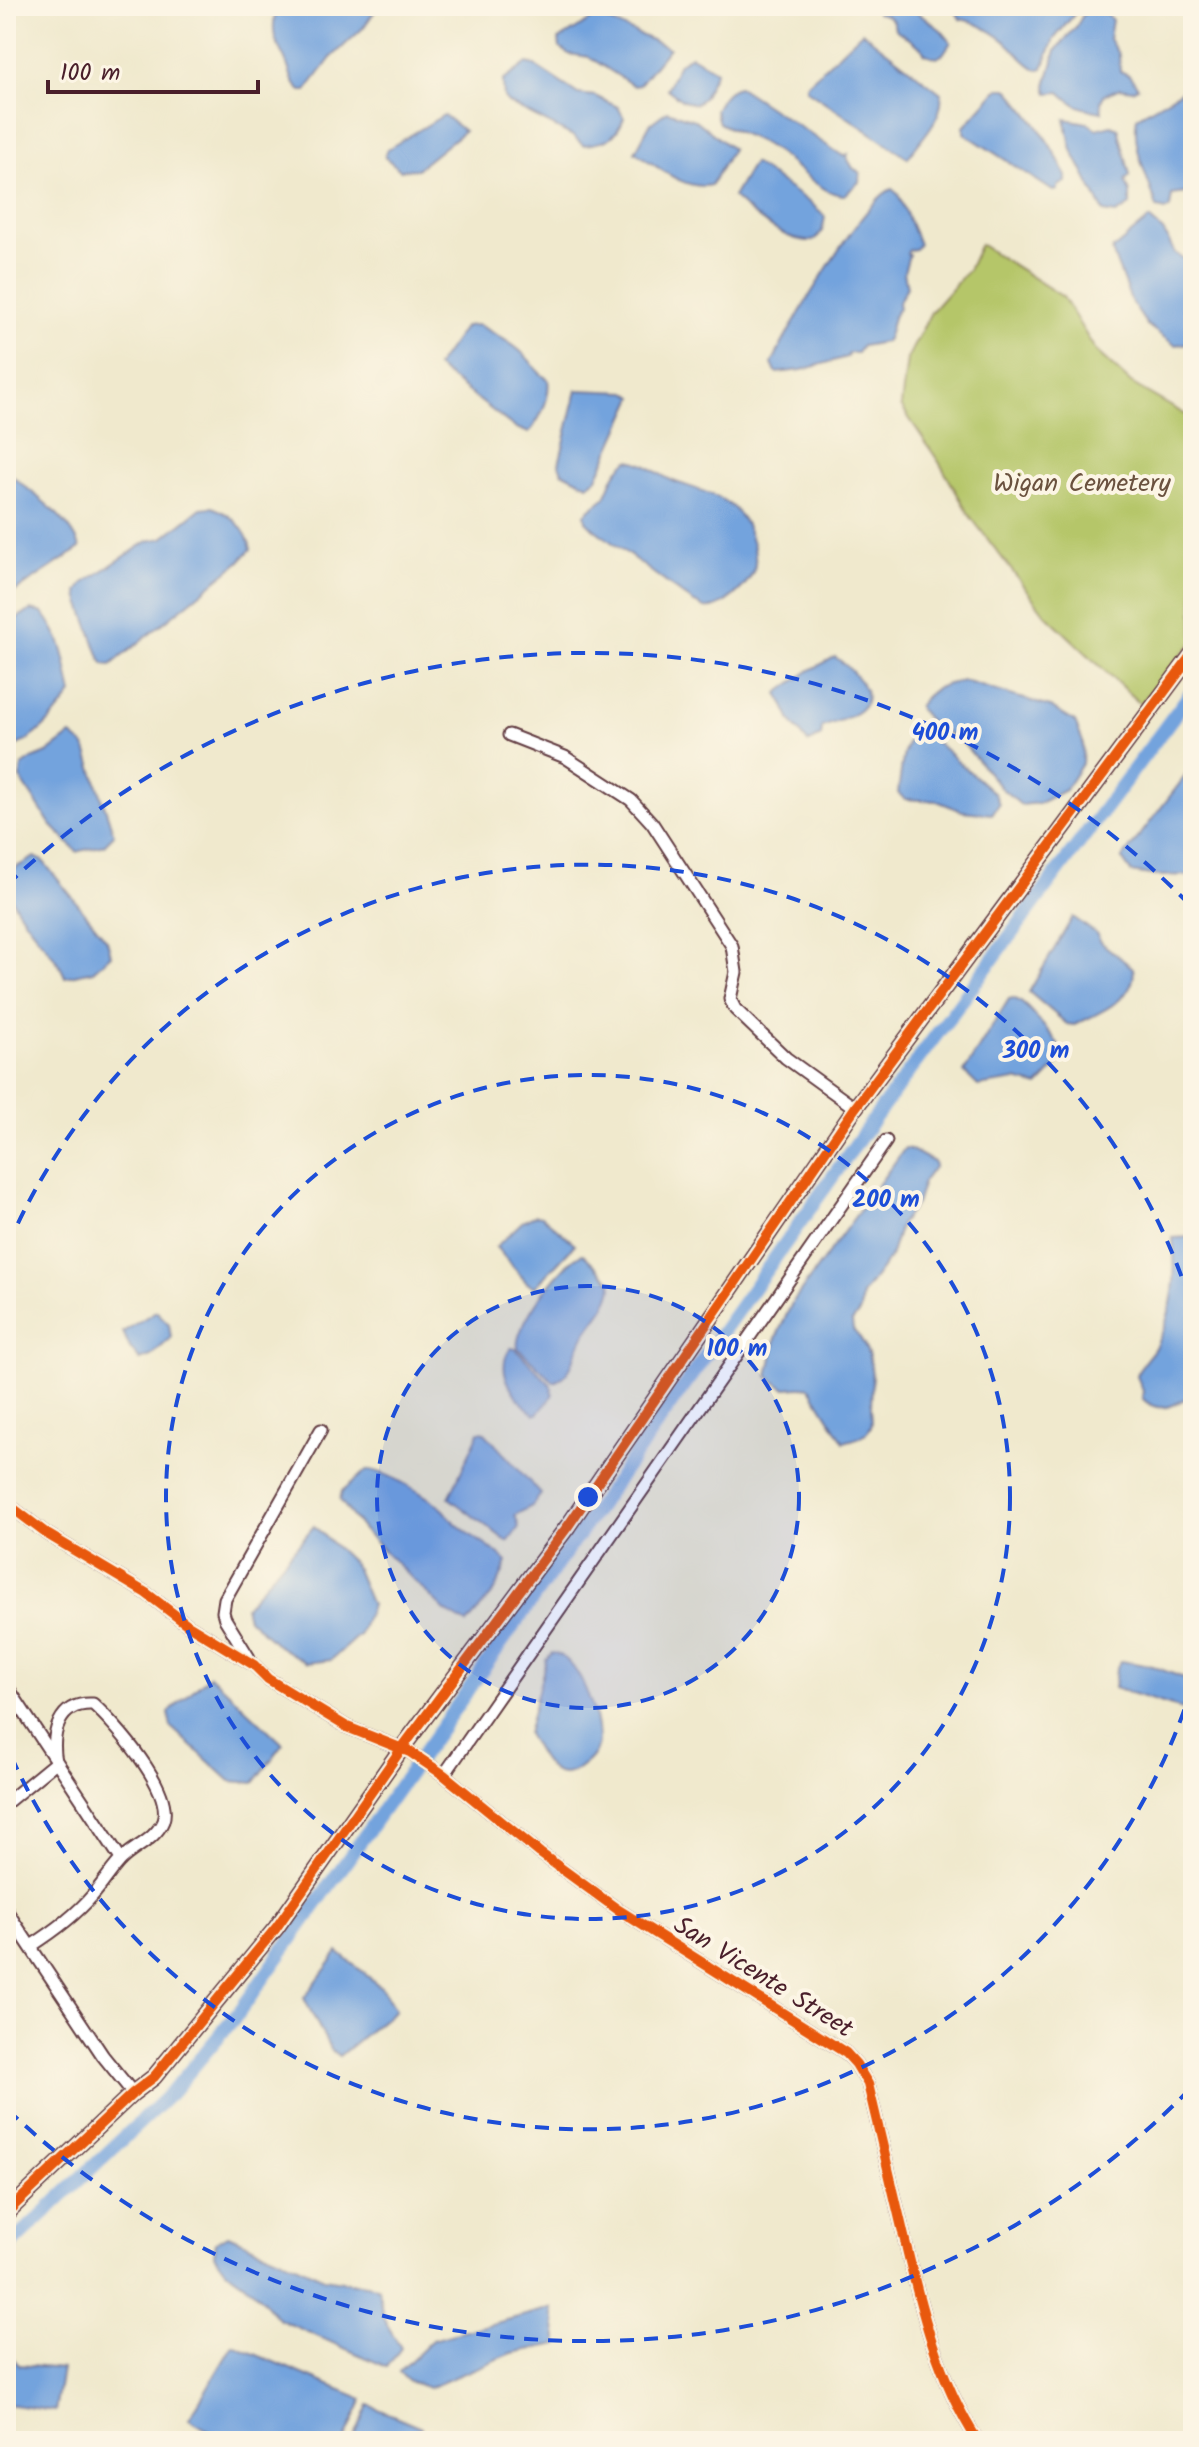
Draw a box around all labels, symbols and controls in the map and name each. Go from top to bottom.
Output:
scale bar [48,44,258,94]
text: 100 m [60,54,120,93]
park label: Wigan Cemetery [993,463,1172,505]
text: 400 m [912,714,978,753]
text: 300 m [1002,1032,1069,1071]
text: 200 m [852,1181,920,1220]
text: 100 m [707,1330,767,1369]
centre of rings [574,1483,602,1511]
street label: San Vicente Street [665,1905,862,2050]

